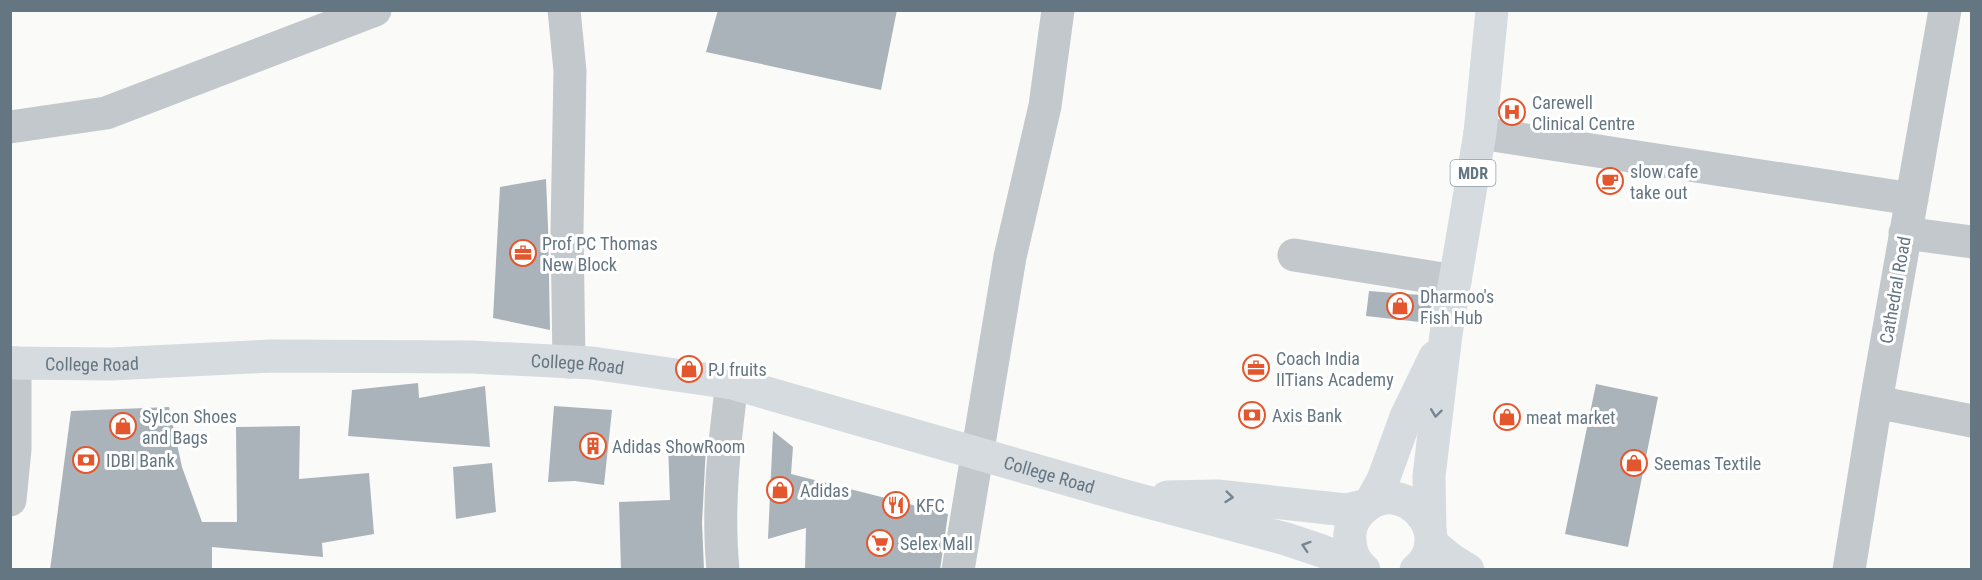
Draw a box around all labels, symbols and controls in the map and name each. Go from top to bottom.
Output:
place label: Carewell Clinical Centre [1532,92,1635,134]
hospital icon: Carewell Clinical Centre [1497,97,1527,127]
road number: MDR [1450,160,1496,186]
place label: slow cafe take out [1630,161,1698,203]
cafe icon: slow cafe take out [1595,166,1625,196]
place label: Prof PC Thomas New Block [542,233,658,275]
street label: Cathedral Road [1875,235,1915,345]
office icon: Prof PC Thomas New Block [508,238,538,268]
place label: Dharmoo's Fish Hub [1420,286,1494,328]
shop icon: Dharmoo's Fish Hub [1385,291,1415,321]
place label: Coach India IITians Academy [1276,348,1394,390]
street label: College Road [530,349,626,378]
street label: College Road [45,352,139,375]
office icon: Coach India IITians Academy [1241,353,1271,383]
shop icon: PJ fruits [674,354,704,384]
place label: PJ fruits [708,359,767,380]
bank icon: Axis Bank [1237,400,1267,430]
shop icon: meat market [1492,402,1522,432]
place label: Axis Bank [1272,405,1342,426]
place label: Sylcon Shoes and Bags [142,406,237,448]
place label: meat market [1526,407,1615,428]
one-way arrow [1431,409,1443,418]
shop icon: Sylcon Shoes and Bags [108,411,138,441]
building icon: Adidas ShowRoom [578,431,608,461]
place label: Adidas ShowRoom [612,436,745,457]
bank icon: IDBI Bank [71,445,101,475]
shop icon: Seemas Textile [1619,448,1649,478]
place label: IDBI Bank [106,450,175,471]
street label: College Road [1002,451,1097,497]
place label: Seemas Textile [1654,453,1761,474]
shop icon: Adidas [765,475,795,505]
place label: Adidas [800,480,849,501]
restaurant icon: KFC [881,490,911,520]
one-way arrow [1225,490,1234,503]
place label: KFC [916,495,945,516]
supermarket icon: Selex Mall [865,528,895,558]
place label: Selex Mall [900,533,973,554]
one-way arrow [1301,541,1312,553]

